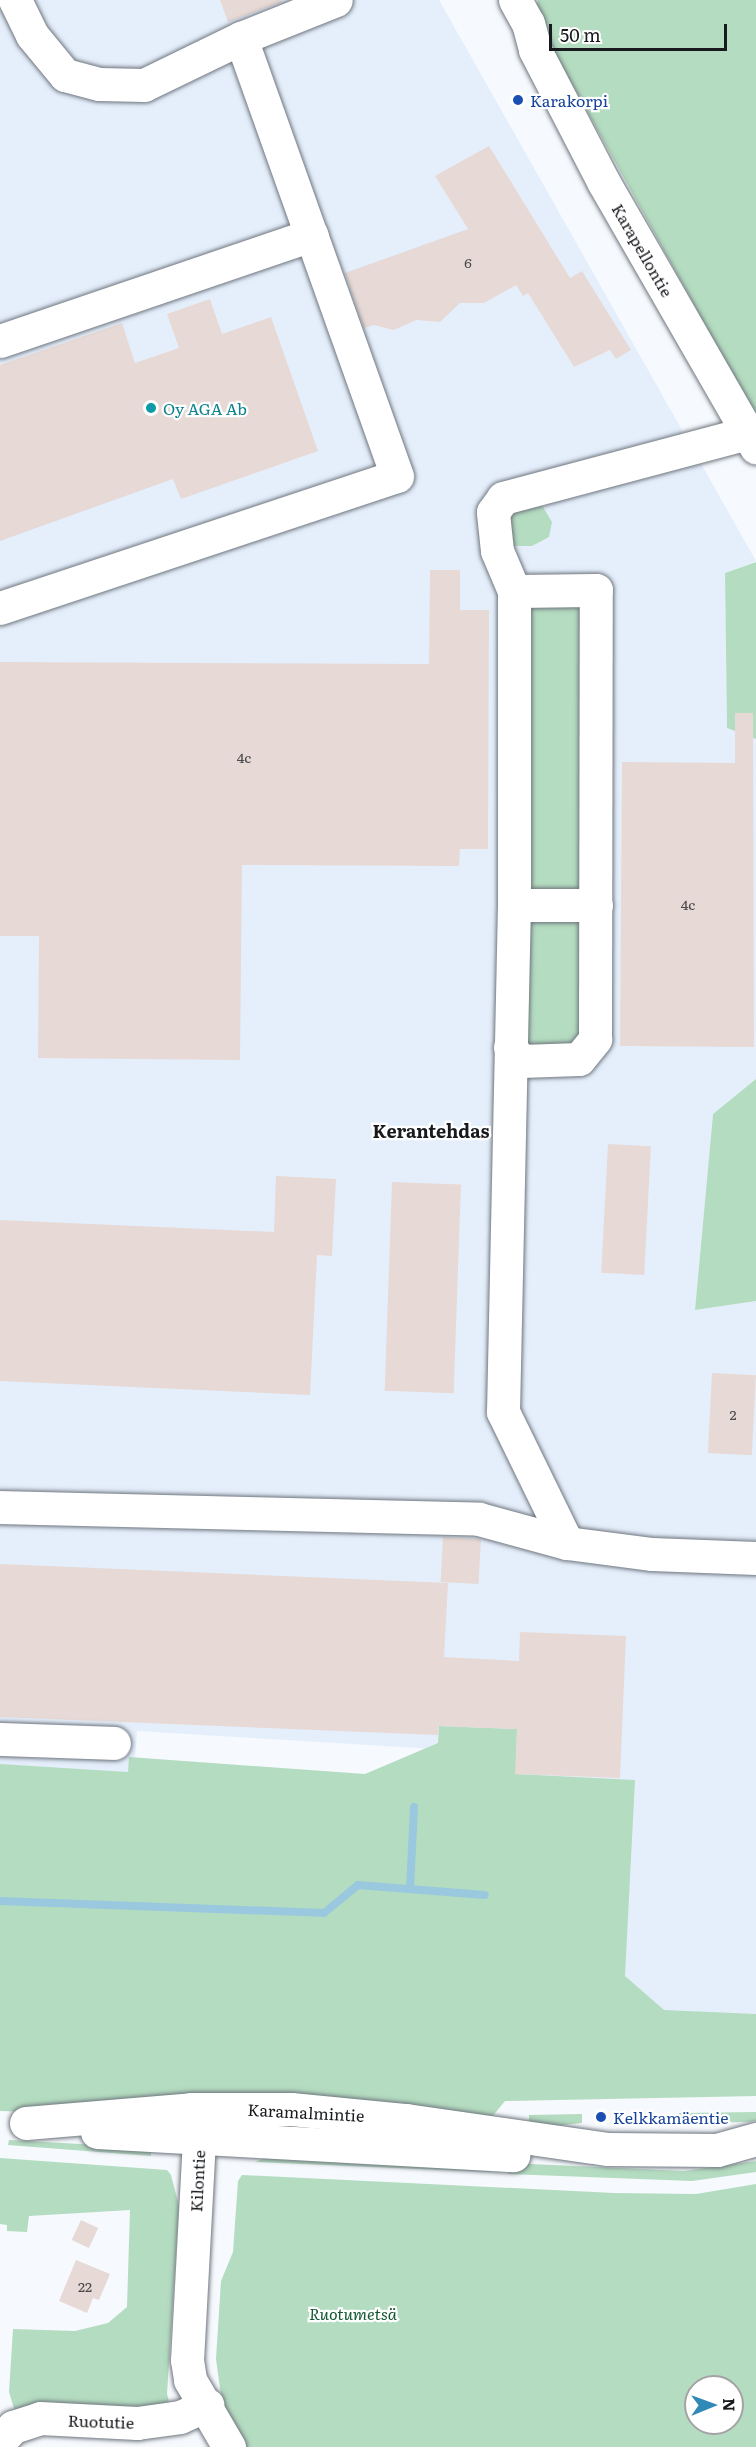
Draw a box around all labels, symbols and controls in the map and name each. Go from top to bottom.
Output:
scale bar [552,12,730,50]
text: 50 m [560,21,601,48]
place label: Karakorpi [530,90,608,110]
marker: Karakorpi [511,93,525,107]
street label: Karapellontie [609,200,677,300]
house number: 6 [464,254,472,270]
place label: Oy AGA Ab [163,398,247,418]
marker: Oy AGA Ab [144,401,158,415]
house number: 4c [237,749,251,765]
house number: 4c [681,896,695,912]
district label: Kerantehdas [373,1120,489,1142]
house number: 2 [729,1406,737,1422]
street label: Karamalmintie [247,2099,365,2125]
place label: Kelkkamäentie [613,2107,729,2127]
marker: Kelkkamäentie [594,2110,608,2124]
street label: Kilontie [186,2150,208,2212]
house number: 22 [78,2278,92,2294]
park label: Ruotumetsä [309,2303,397,2323]
north arrow [684,2375,744,2435]
text: N [718,2398,742,2412]
street label: Ruotutie [68,2410,134,2432]

